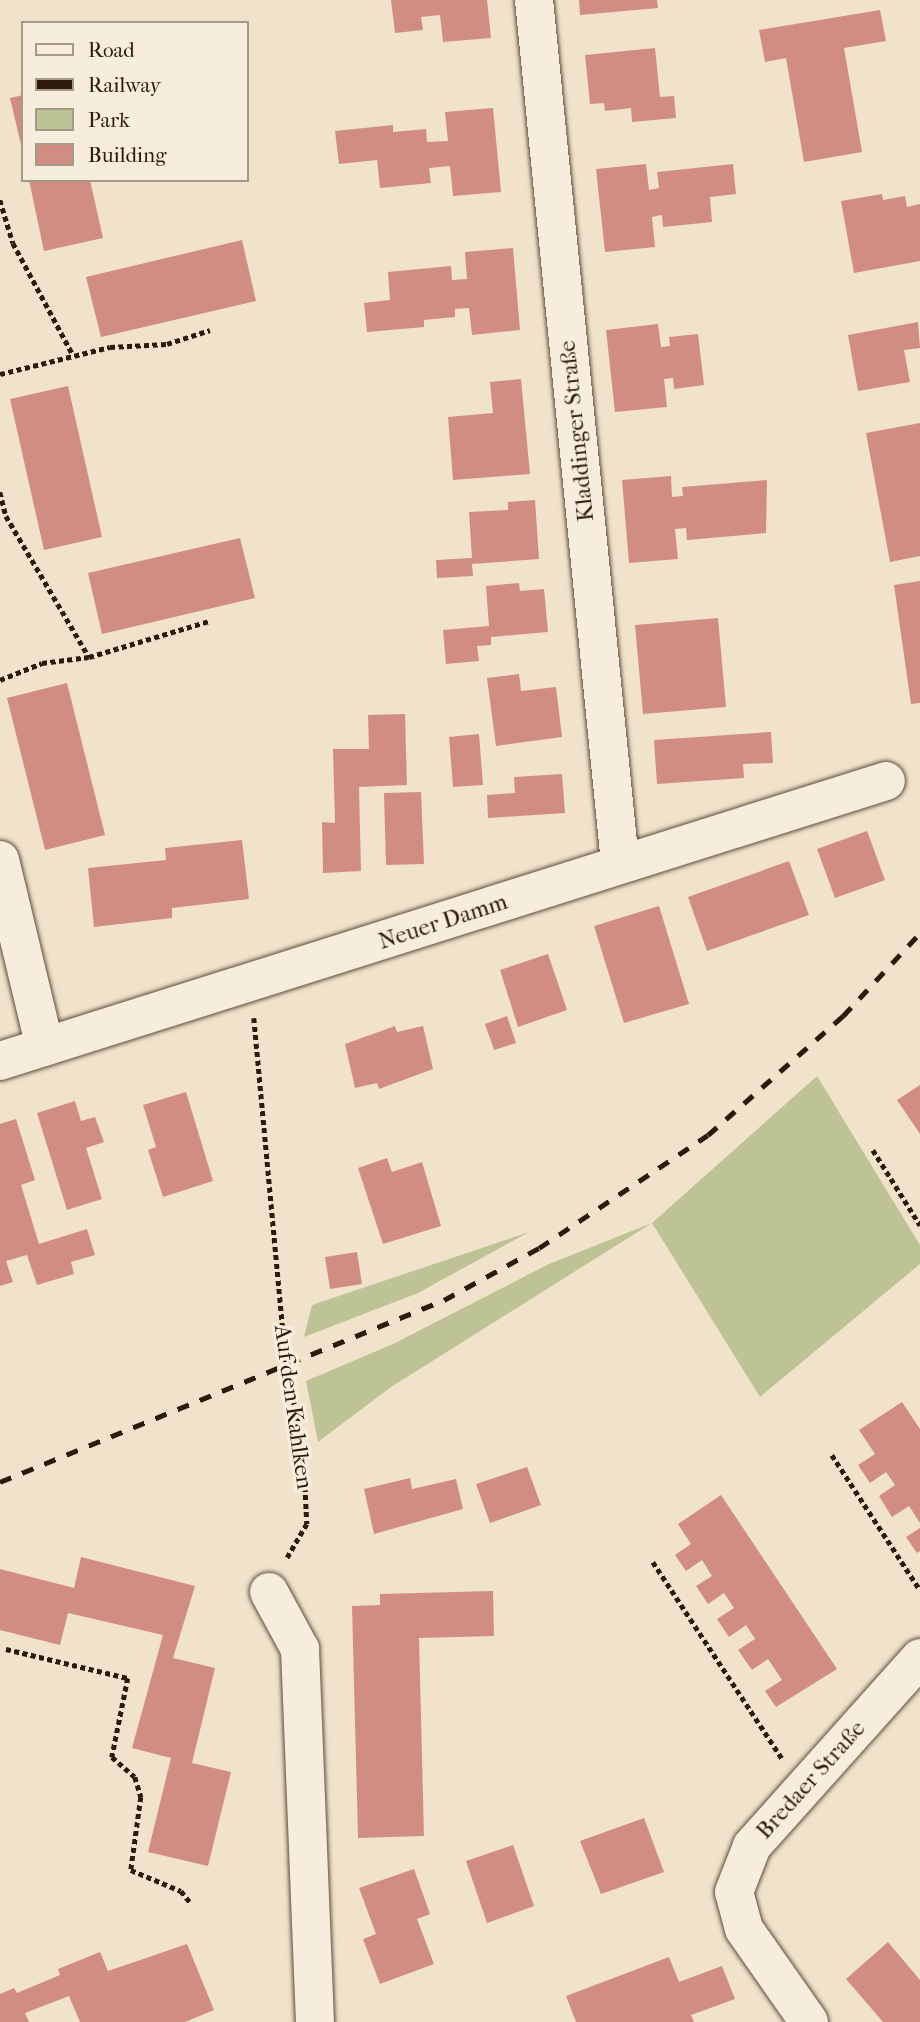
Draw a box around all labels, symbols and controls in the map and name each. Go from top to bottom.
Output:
legend [21,21,248,182]
text: Road [88,38,135,62]
text: Railway [88,73,161,97]
text: Park [88,108,130,132]
text: Building [88,143,166,167]
street label: Kladdinger Straße [554,339,600,523]
street label: Neuer Damm [375,888,511,956]
street label: Auf den Kahlken [268,1323,318,1491]
street label: Bredaer Straße [751,1715,871,1845]

